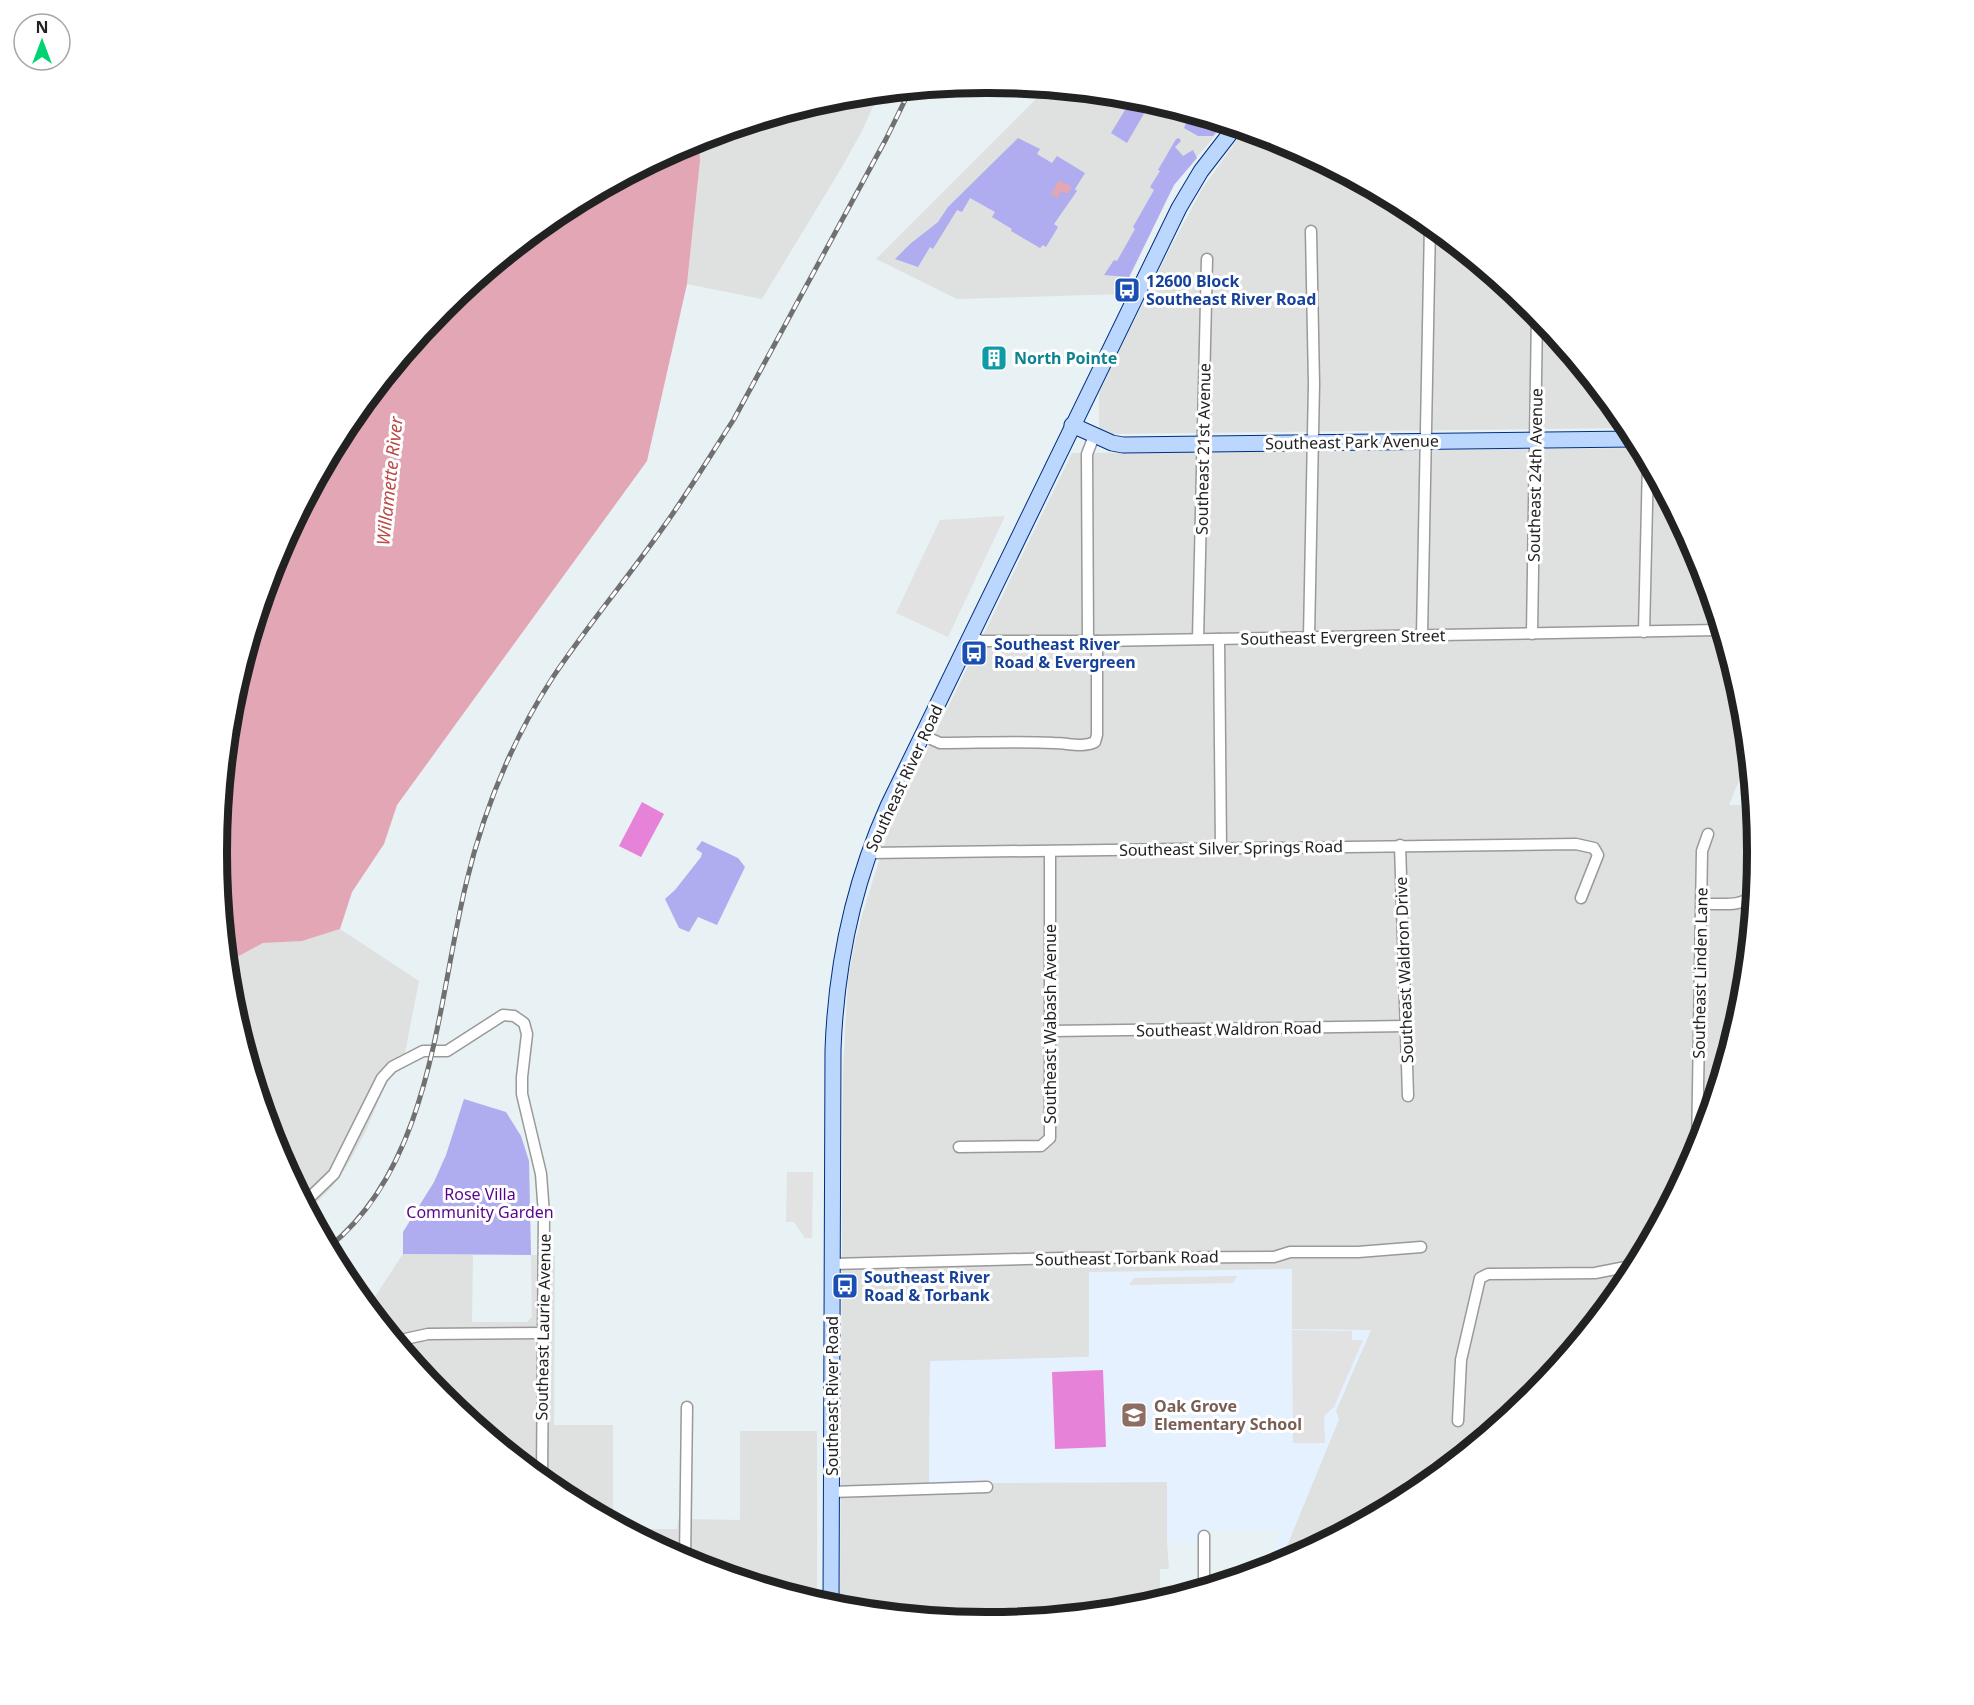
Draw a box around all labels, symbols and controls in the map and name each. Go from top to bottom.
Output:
north arrow [12,12,72,72]
text: N [35,16,49,38]
place label: 12600 Block Southeast River Road [1146,270,1316,310]
bus stop icon: 12600 Block Southeast River Road [1112,275,1142,305]
building icon: North Pointe [979,343,1009,373]
place label: North Pointe [1014,347,1117,369]
street label: Southeast 21st Avenue [1191,363,1215,535]
street label: Southeast 24th Avenue [1522,388,1548,562]
water label: Willamette River [370,415,408,547]
street label: Southeast Park Avenue [1265,429,1439,455]
street label: Southeast Evergreen Street [1240,624,1446,650]
place label: Southeast River Road & Evergreen [994,633,1136,673]
bus stop icon: Southeast River Road & Evergreen [959,638,989,668]
street label: Southeast River Road [860,701,948,855]
street label: Southeast Silver Springs Road [1119,835,1343,861]
street label: Southeast Waldron Drive [1390,876,1418,1064]
street label: Southeast Linden Lane [1688,887,1712,1059]
street label: Southeast Wabash Avenue [1039,924,1061,1124]
street label: Southeast Waldron Road [1136,1016,1322,1042]
park label: Rose Villa Community Garden [406,1183,554,1223]
street label: Southeast Laurie Avenue [530,1233,556,1421]
street label: Southeast Torbank Road [1035,1245,1219,1271]
place label: Southeast River Road & Torbank [864,1266,990,1306]
bus stop icon: Southeast River Road & Torbank [830,1271,860,1301]
street label: Southeast River Road [821,1316,843,1476]
place label: Oak Grove Elementary School [1154,1395,1302,1435]
school or university icon: Oak Grove Elementary School [1119,1400,1149,1430]

